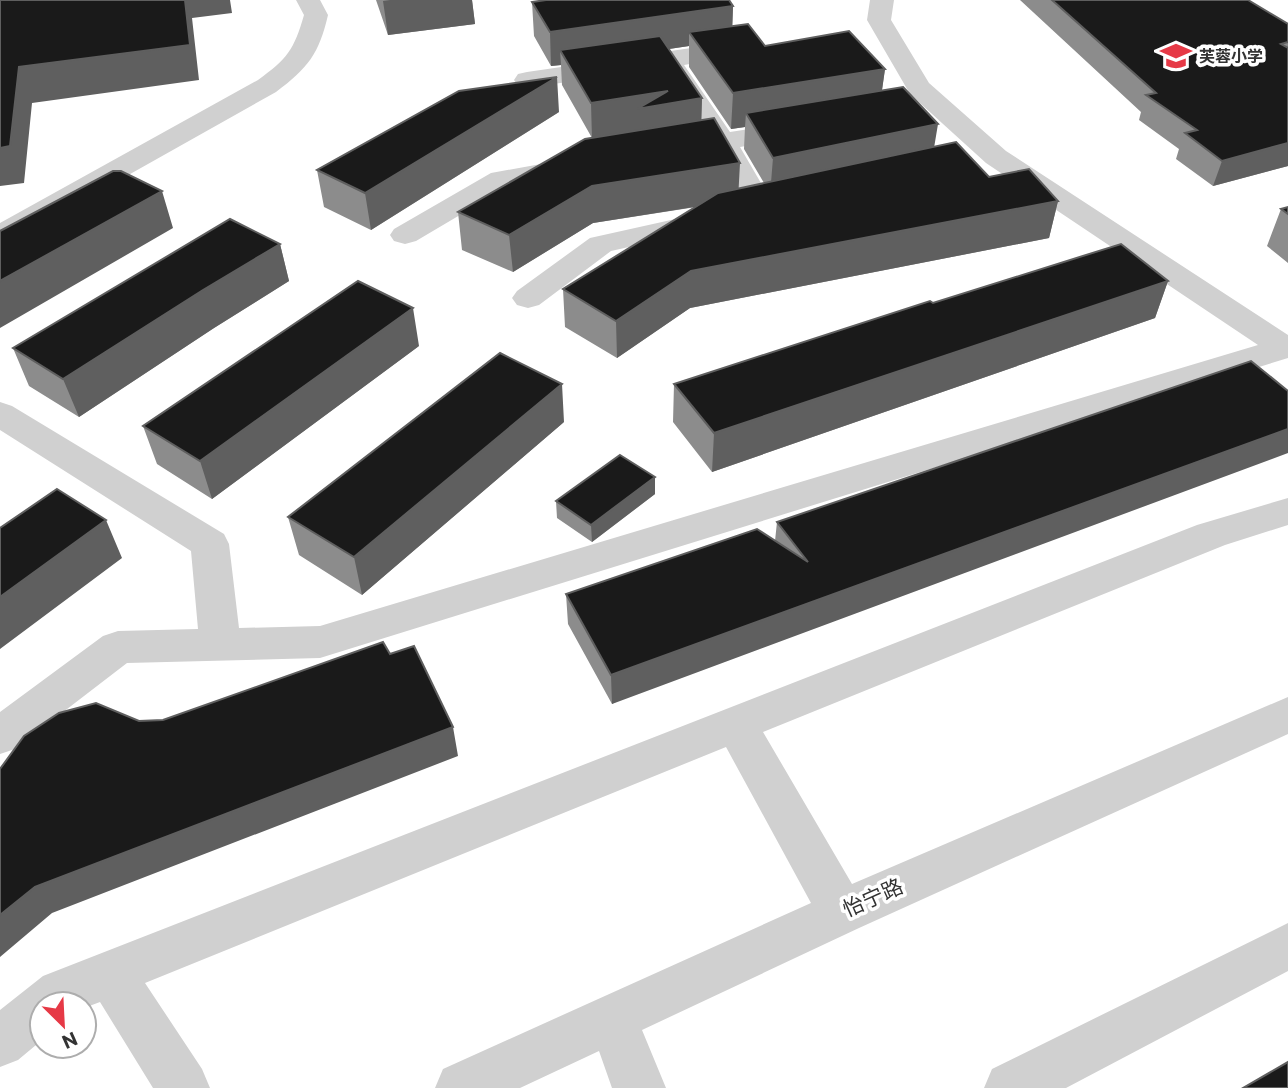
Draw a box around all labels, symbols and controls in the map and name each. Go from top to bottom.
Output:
school or university icon: 芙蓉小学 [1159,39,1193,73]
place label: 芙蓉小学 [1199,46,1263,65]
street label: 怡宁路 [839,872,906,921]
north arrow [28,990,98,1060]
text: N [59,1028,81,1054]

